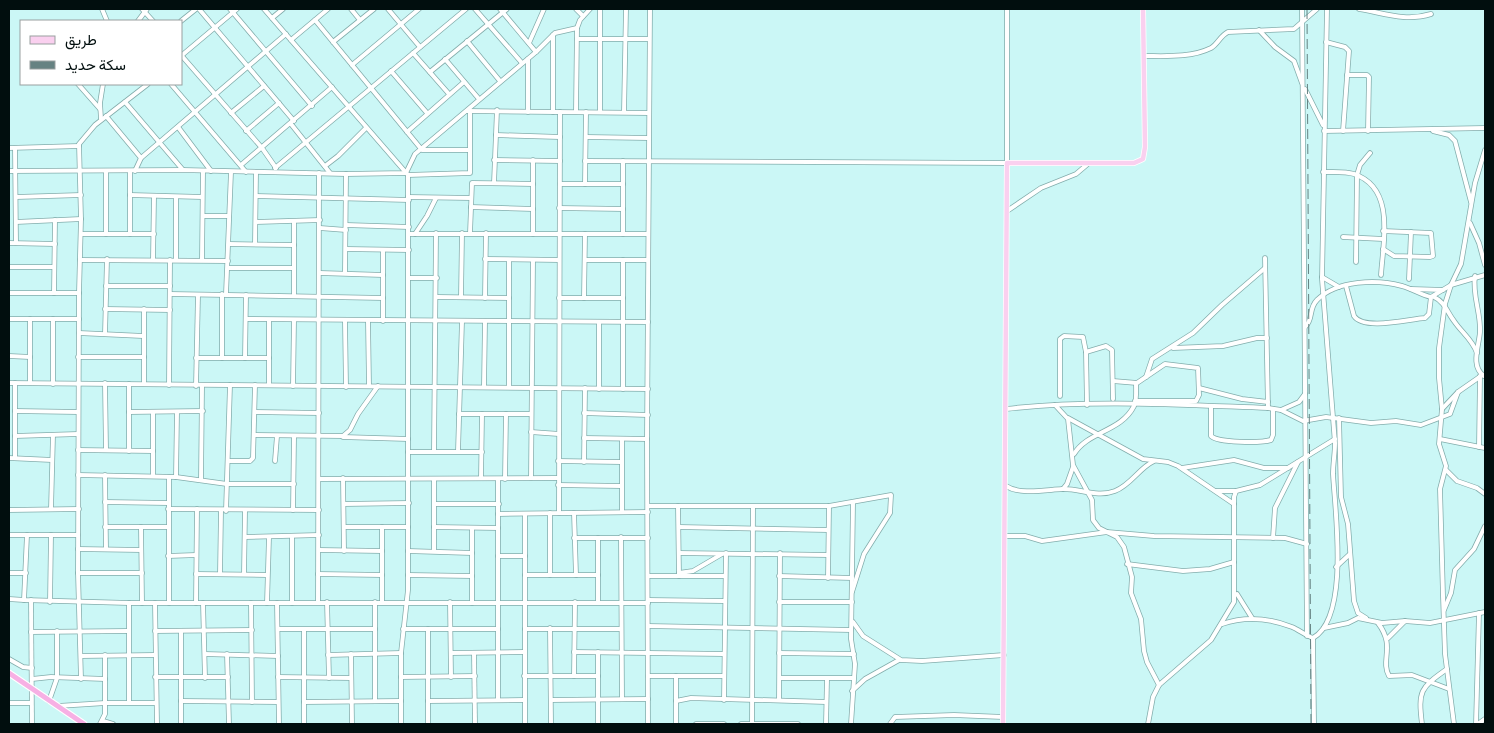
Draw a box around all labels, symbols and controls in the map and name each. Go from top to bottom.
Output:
legend [20,20,182,85]
text: طريق [65,27,97,50]
text: سكة حديد [65,52,126,75]

